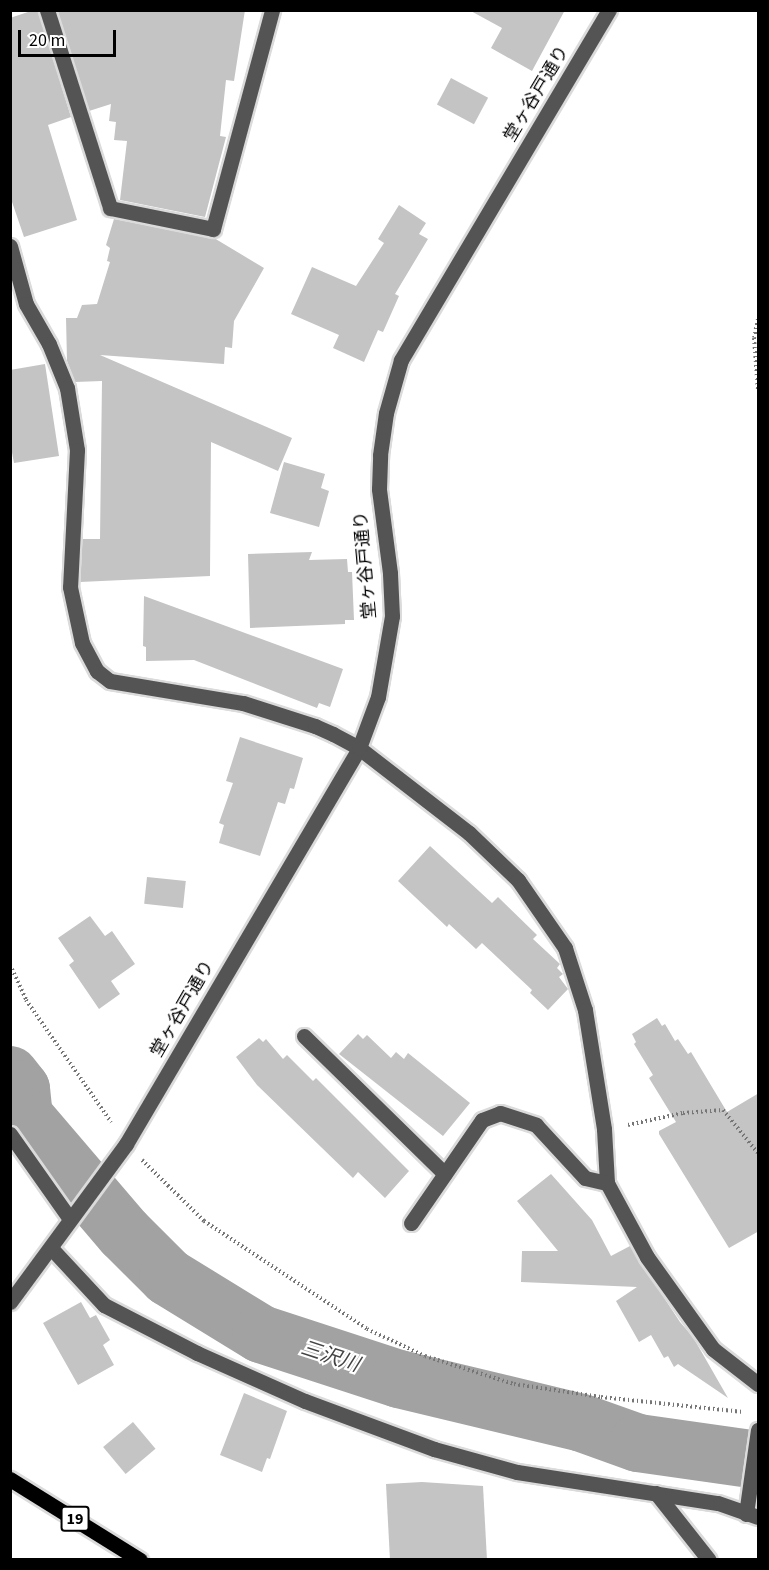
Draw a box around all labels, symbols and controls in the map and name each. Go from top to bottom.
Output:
scale bar [21,18,118,56]
text: 20 m [29,28,65,53]
street label: 堂ヶ谷戸通り [500,42,574,146]
street label: 堂ヶ谷戸通り [351,510,381,620]
street label: 堂ヶ谷戸通り [147,957,219,1061]
water label: 三沢川 [298,1336,362,1378]
road number: 19 [60,1506,90,1532]

